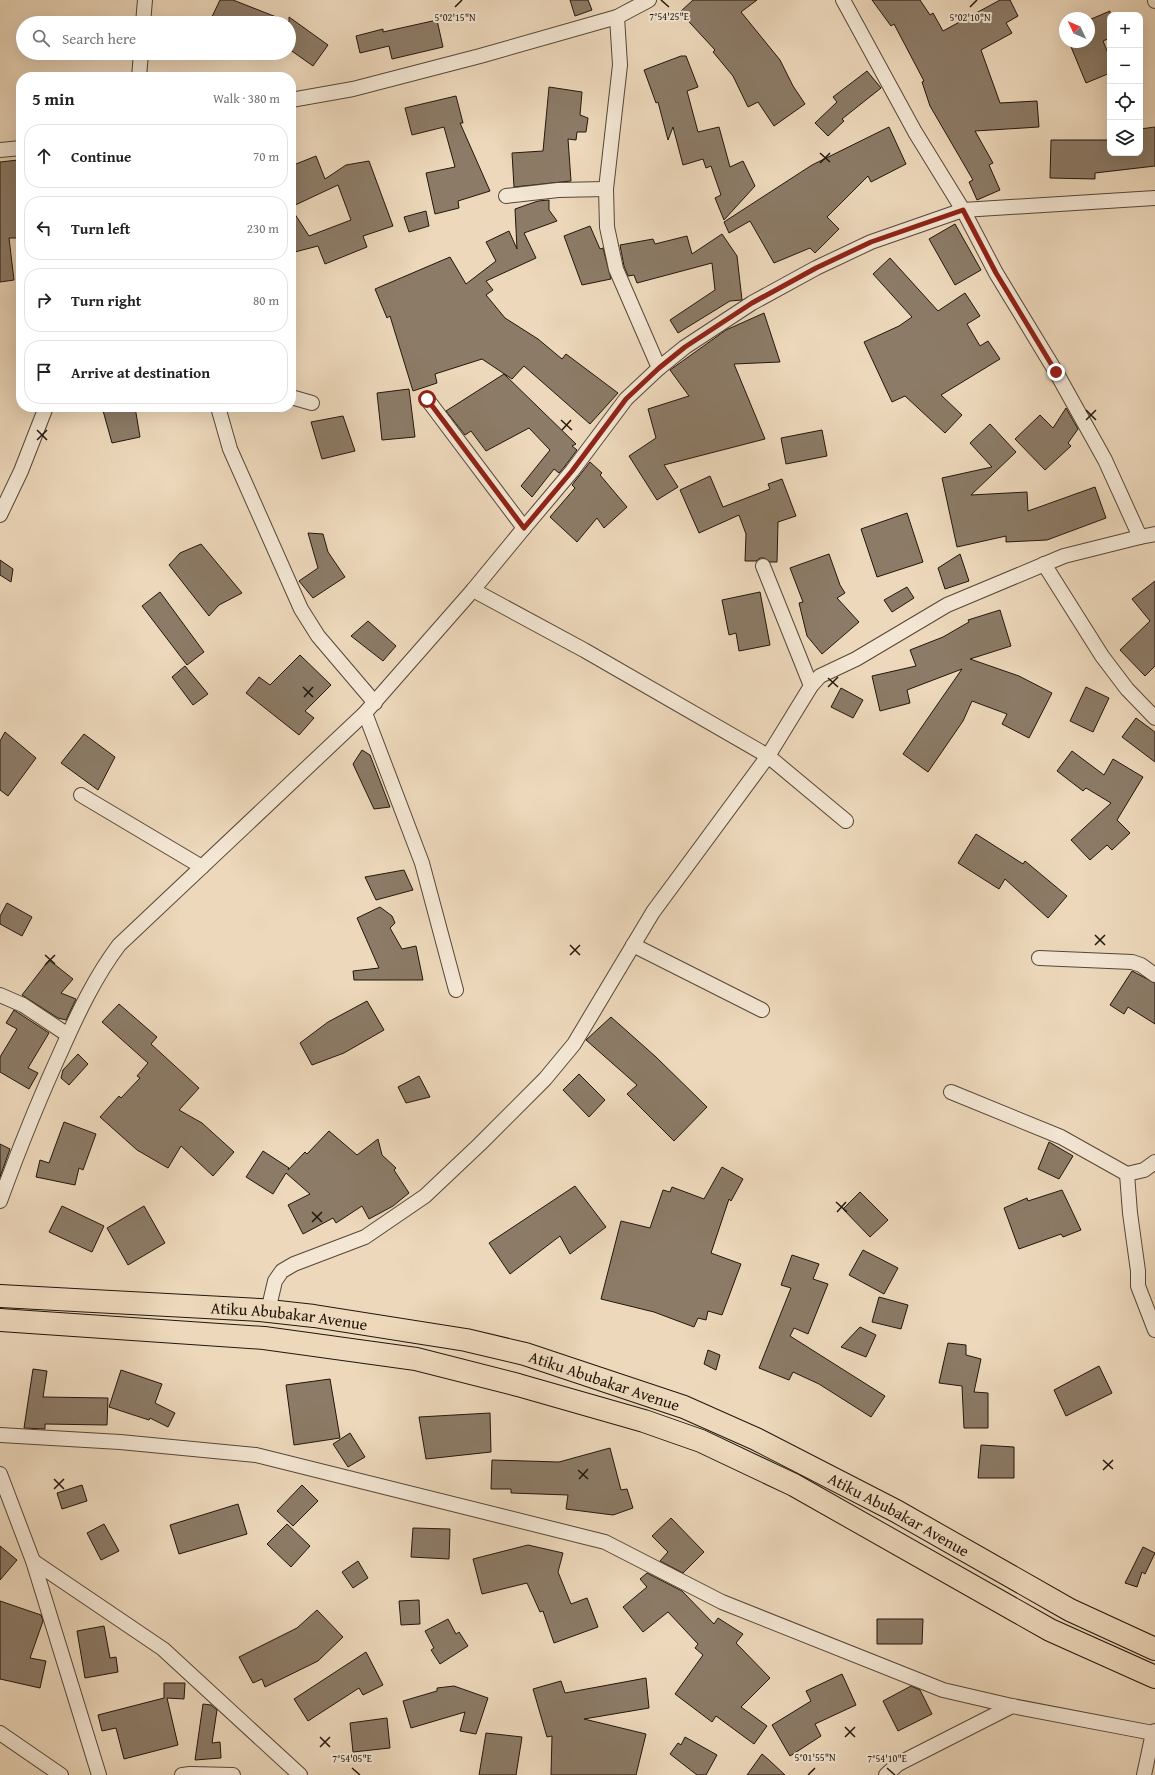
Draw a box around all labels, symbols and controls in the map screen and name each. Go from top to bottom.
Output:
text: 7°54'25"E [649,9,689,24]
text: 5°02'15"N [434,10,476,25]
text: 5°02'10"N [949,10,991,25]
north arrow [1059,12,1095,48]
map controls [1107,12,1143,156]
button: + [1107,12,1143,48]
search box [16,16,296,60]
icon: search [30,27,52,49]
text: Search here [62,28,136,49]
button: − [1107,48,1143,84]
button: locate [1107,84,1143,120]
text: 5 min [32,86,74,111]
text: Walk · 380 m [213,89,280,108]
button: layers [1107,120,1143,156]
icon: ahead [33,145,55,167]
text: Continue [71,146,132,167]
text: 70 m [253,147,279,166]
icon: left [33,217,55,239]
text: Turn left [71,218,130,239]
text: 230 m [247,219,279,238]
icon: right [33,289,55,311]
text: Turn right [71,290,142,311]
text: 80 m [253,291,279,310]
icon: arrive [33,361,55,383]
text: Arrive at destination [71,362,210,383]
route end [1047,363,1065,381]
route start [418,390,436,408]
street label: Atiku Abubakar Avenue [210,1295,369,1336]
street label: Atiku Abubakar Avenue [526,1344,683,1417]
street label: Atiku Abubakar Avenue [824,1466,974,1562]
text: 5°01'55"N [794,1750,836,1765]
text: 7°54'05"E [332,1751,372,1766]
text: 7°54'10"E [867,1751,907,1766]

